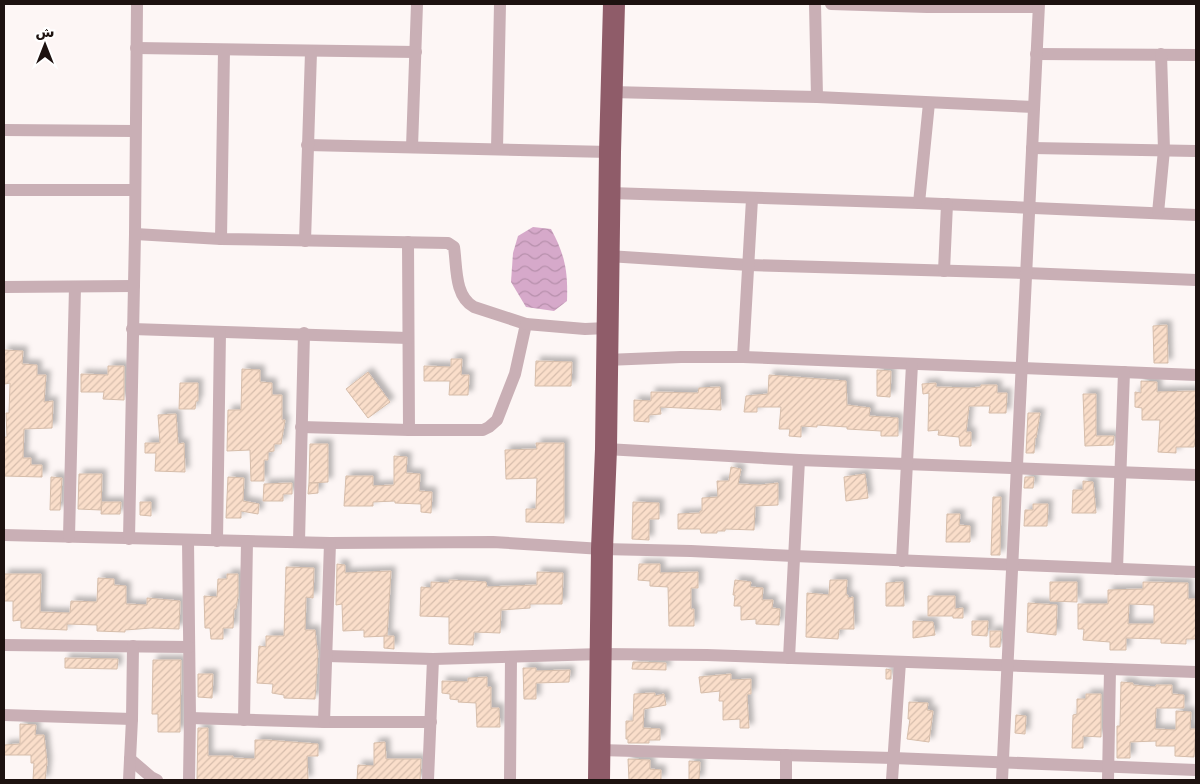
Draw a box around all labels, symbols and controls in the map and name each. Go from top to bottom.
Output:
north arrow [20,20,70,70]
text: ش [35,24,55,40]

